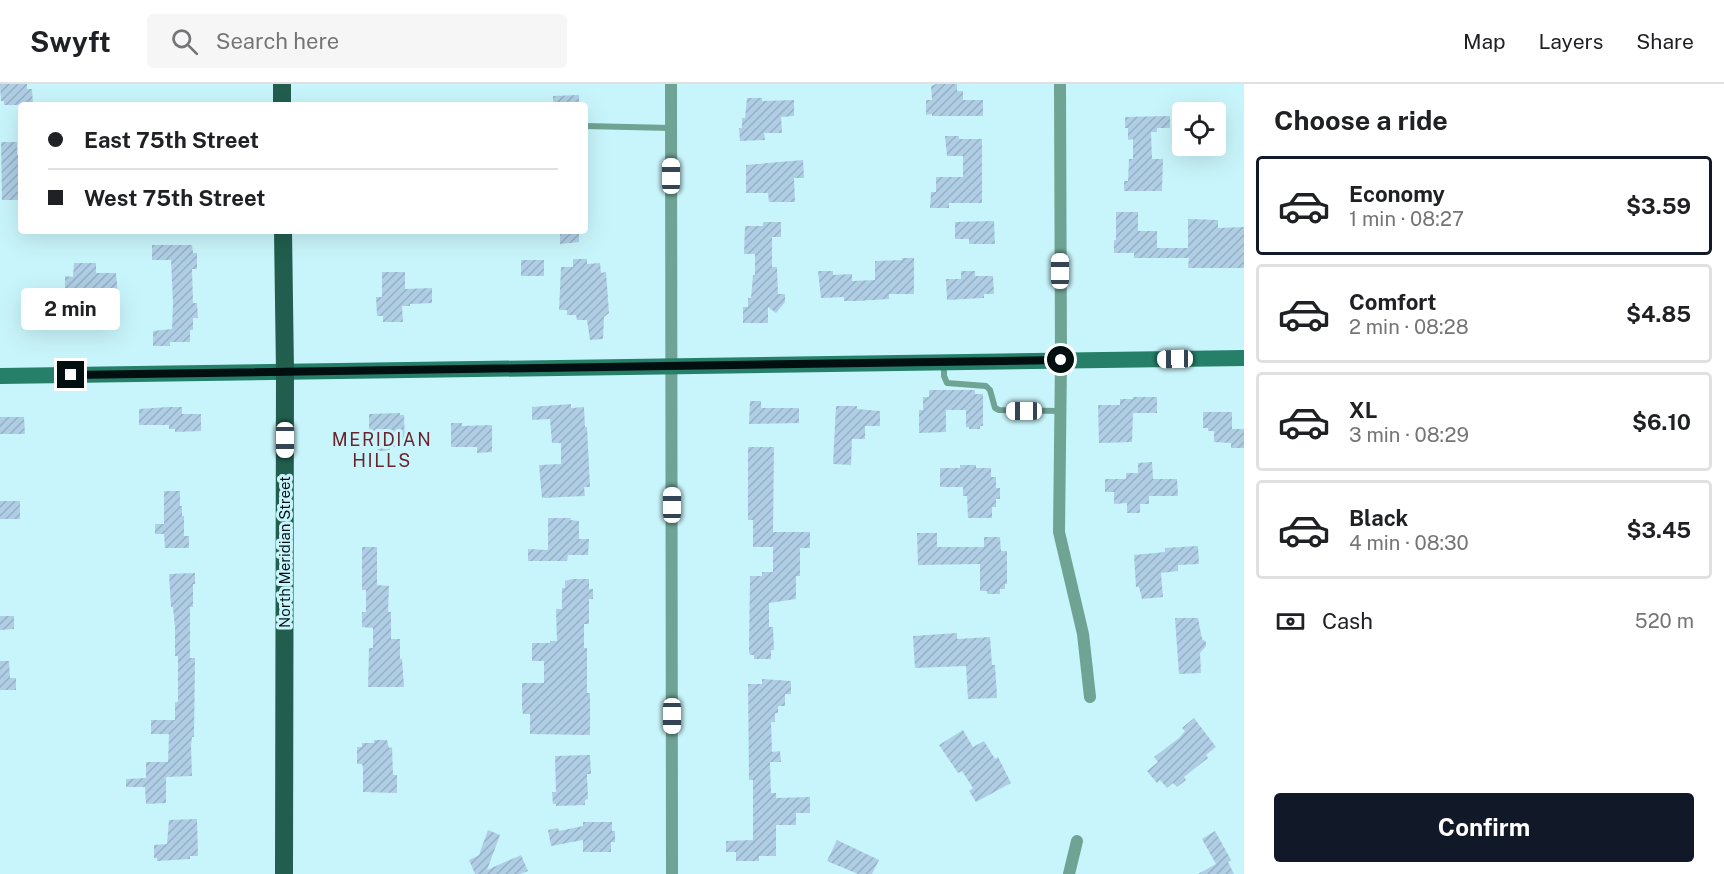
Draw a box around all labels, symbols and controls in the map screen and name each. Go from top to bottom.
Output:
search box [147,14,567,68]
text: Swyft [30,25,111,58]
icon: search [168,25,201,58]
text: Search here [216,28,339,54]
text: Map [1463,29,1506,54]
text: Layers [1539,29,1603,54]
text: Share [1636,29,1694,54]
map controls [1172,102,1226,156]
button: locate [1172,102,1226,156]
text: Choose a ride [1274,104,1448,136]
text: East 75th Street [84,127,259,153]
car [662,158,680,194]
icon: car [1277,179,1331,233]
text: Economy [1349,181,1445,207]
text: West 75th Street [84,185,265,211]
text: $3.59 [1626,193,1691,219]
text: 1 min · 08:27 [1349,207,1464,231]
car [1051,253,1069,289]
icon: car [1277,287,1331,341]
callout: 2 min [22,288,121,330]
text: Comfort [1349,289,1436,315]
text: 2 min [44,297,97,321]
text: $4.85 [1626,301,1691,327]
text: 2 min · 08:28 [1349,315,1469,339]
route start [1047,346,1074,373]
car [1157,350,1193,368]
route end [57,361,84,388]
icon: car [1277,395,1331,449]
text: XL [1349,397,1377,423]
car [1006,402,1042,420]
text: $6.10 [1632,409,1691,435]
car [276,422,294,458]
text: 3 min · 08:29 [1349,423,1469,447]
district label: MERIDIAN HILLS [332,429,432,471]
street label: North Meridian Street [276,476,293,628]
car [663,487,681,523]
icon: car [1277,503,1331,557]
text: Black [1349,505,1408,531]
text: $3.45 [1627,517,1691,543]
text: 4 min · 08:30 [1349,531,1469,555]
icon: cash [1274,605,1307,638]
text: Cash [1322,608,1373,634]
text: 520 m [1635,609,1694,633]
car [663,698,681,734]
button: Confirm [1274,793,1694,862]

